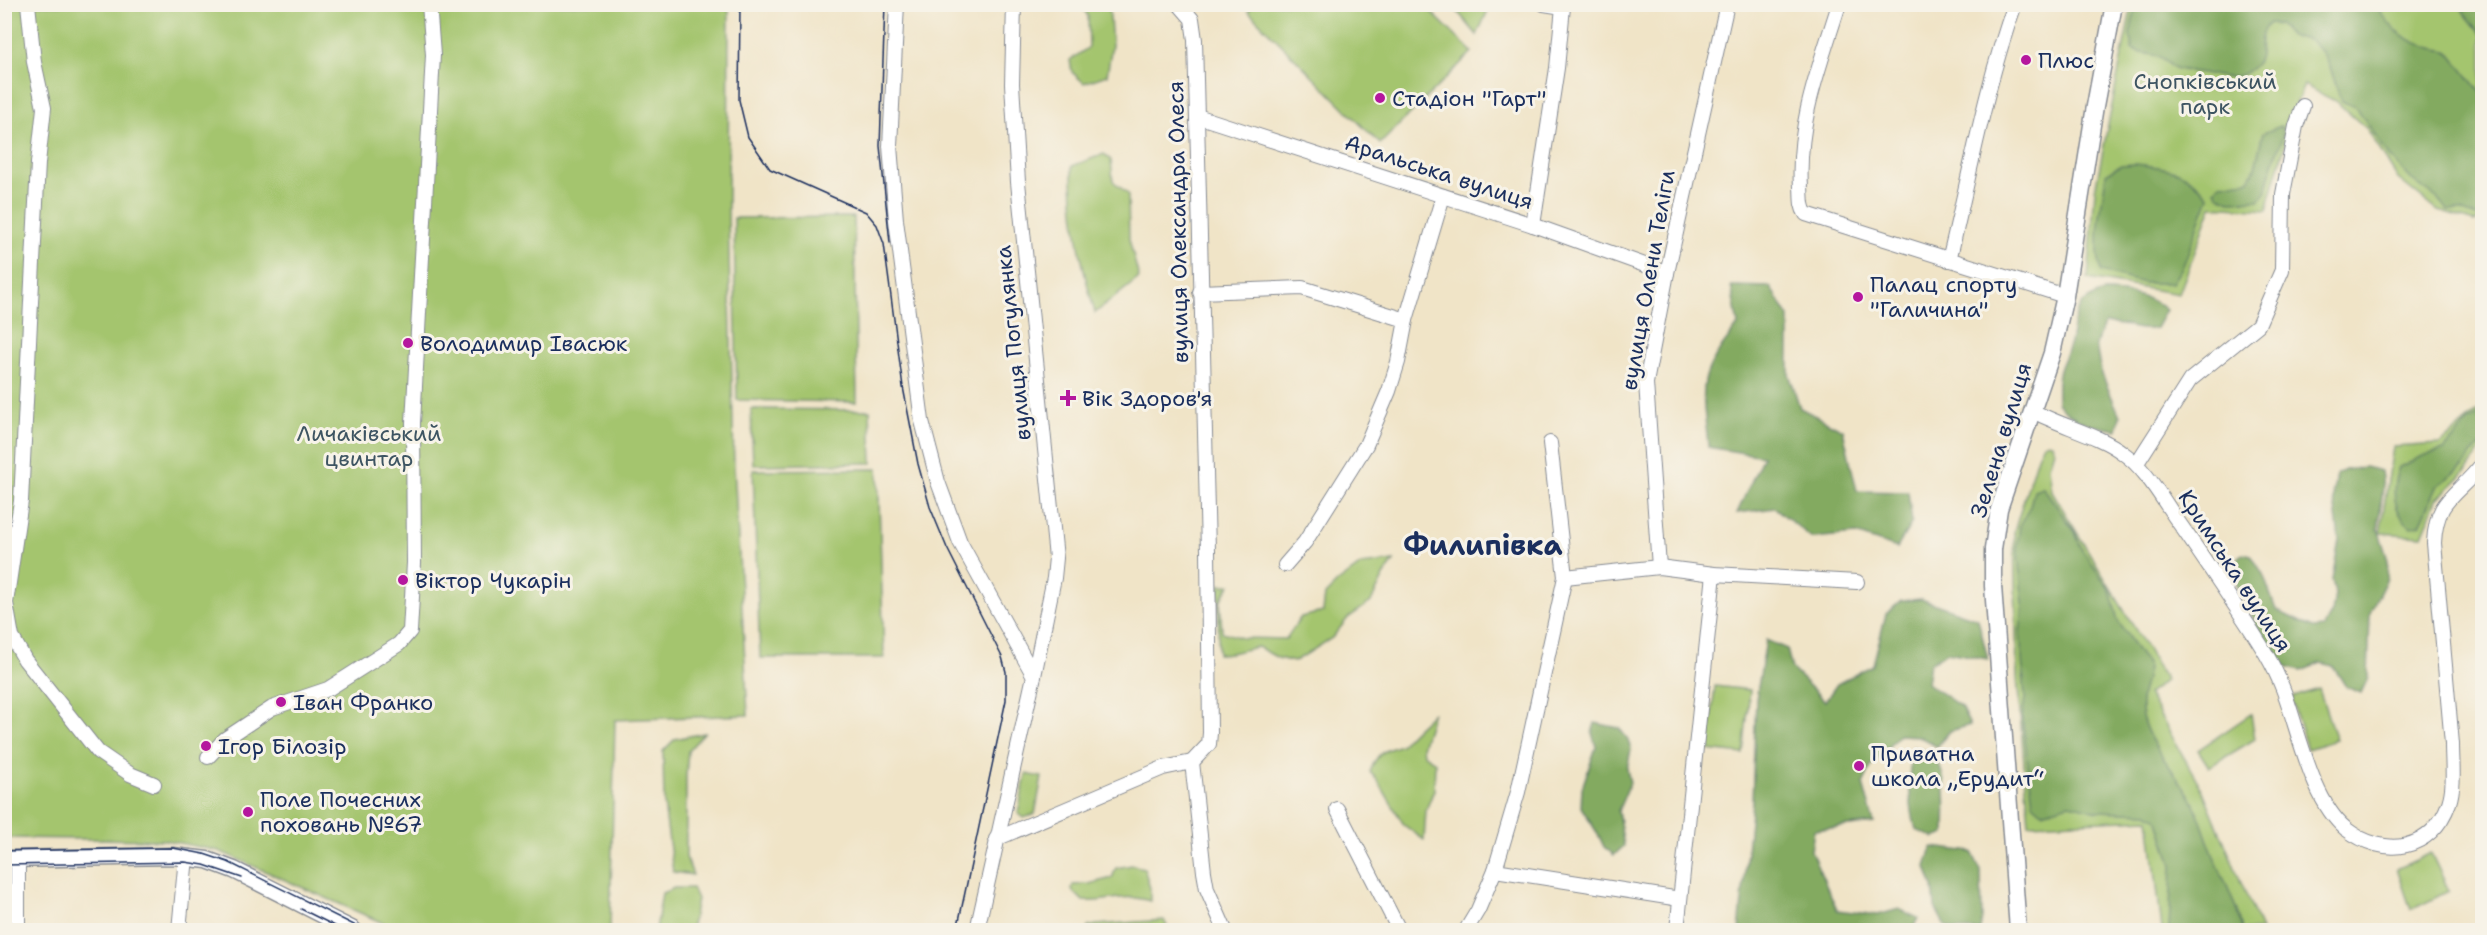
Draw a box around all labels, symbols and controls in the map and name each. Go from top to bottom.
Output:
place label: Плюс [2038,46,2094,75]
marker: Плюс [2019,53,2033,67]
park label: Снопківський парк [2133,67,2277,121]
street label: вулиця Олександра Олеся [1161,81,1195,363]
place label: Стадіон "Гарт" [1392,84,1546,113]
marker: Стадіон "Гарт" [1373,91,1387,105]
street label: Аральська вулиця [1341,128,1537,216]
street label: вулиця Олени Теліги [1614,167,1682,393]
street label: вулиця Погулянка [988,244,1038,442]
place label: Палац спорту "Галичина" [1870,270,2018,324]
marker: Палац спорту "Галичина" [1851,290,1865,304]
place label: Володимир Івасюк [420,329,628,358]
marker: Володимир Івасюк [401,336,415,350]
street label: Зелена вулиця [1964,359,2038,521]
place label: Вік Здоров'я [1082,384,1213,413]
marker: Вік Здоров'я [1059,389,1077,407]
park label: Личаківський цвинтар [297,419,441,473]
street label: Кримська вулиця [2172,484,2298,658]
district label: Филипівка [1403,526,1563,564]
place label: Віктор Чукарін [415,566,572,595]
marker: Віктор Чукарін [396,573,410,587]
place label: Іван Франко [293,688,433,717]
marker: Іван Франко [274,695,288,709]
place label: Ігор Білозір [218,732,347,761]
marker: Ігор Білозір [199,739,213,753]
place label: Приватна школа „Ерудит“ [1871,739,2044,793]
marker: Приватна школа „Ерудит“ [1852,759,1866,773]
place label: Поле Почесних поховань №67 [260,785,422,839]
marker: Поле Почесних поховань №67 [241,805,255,819]

